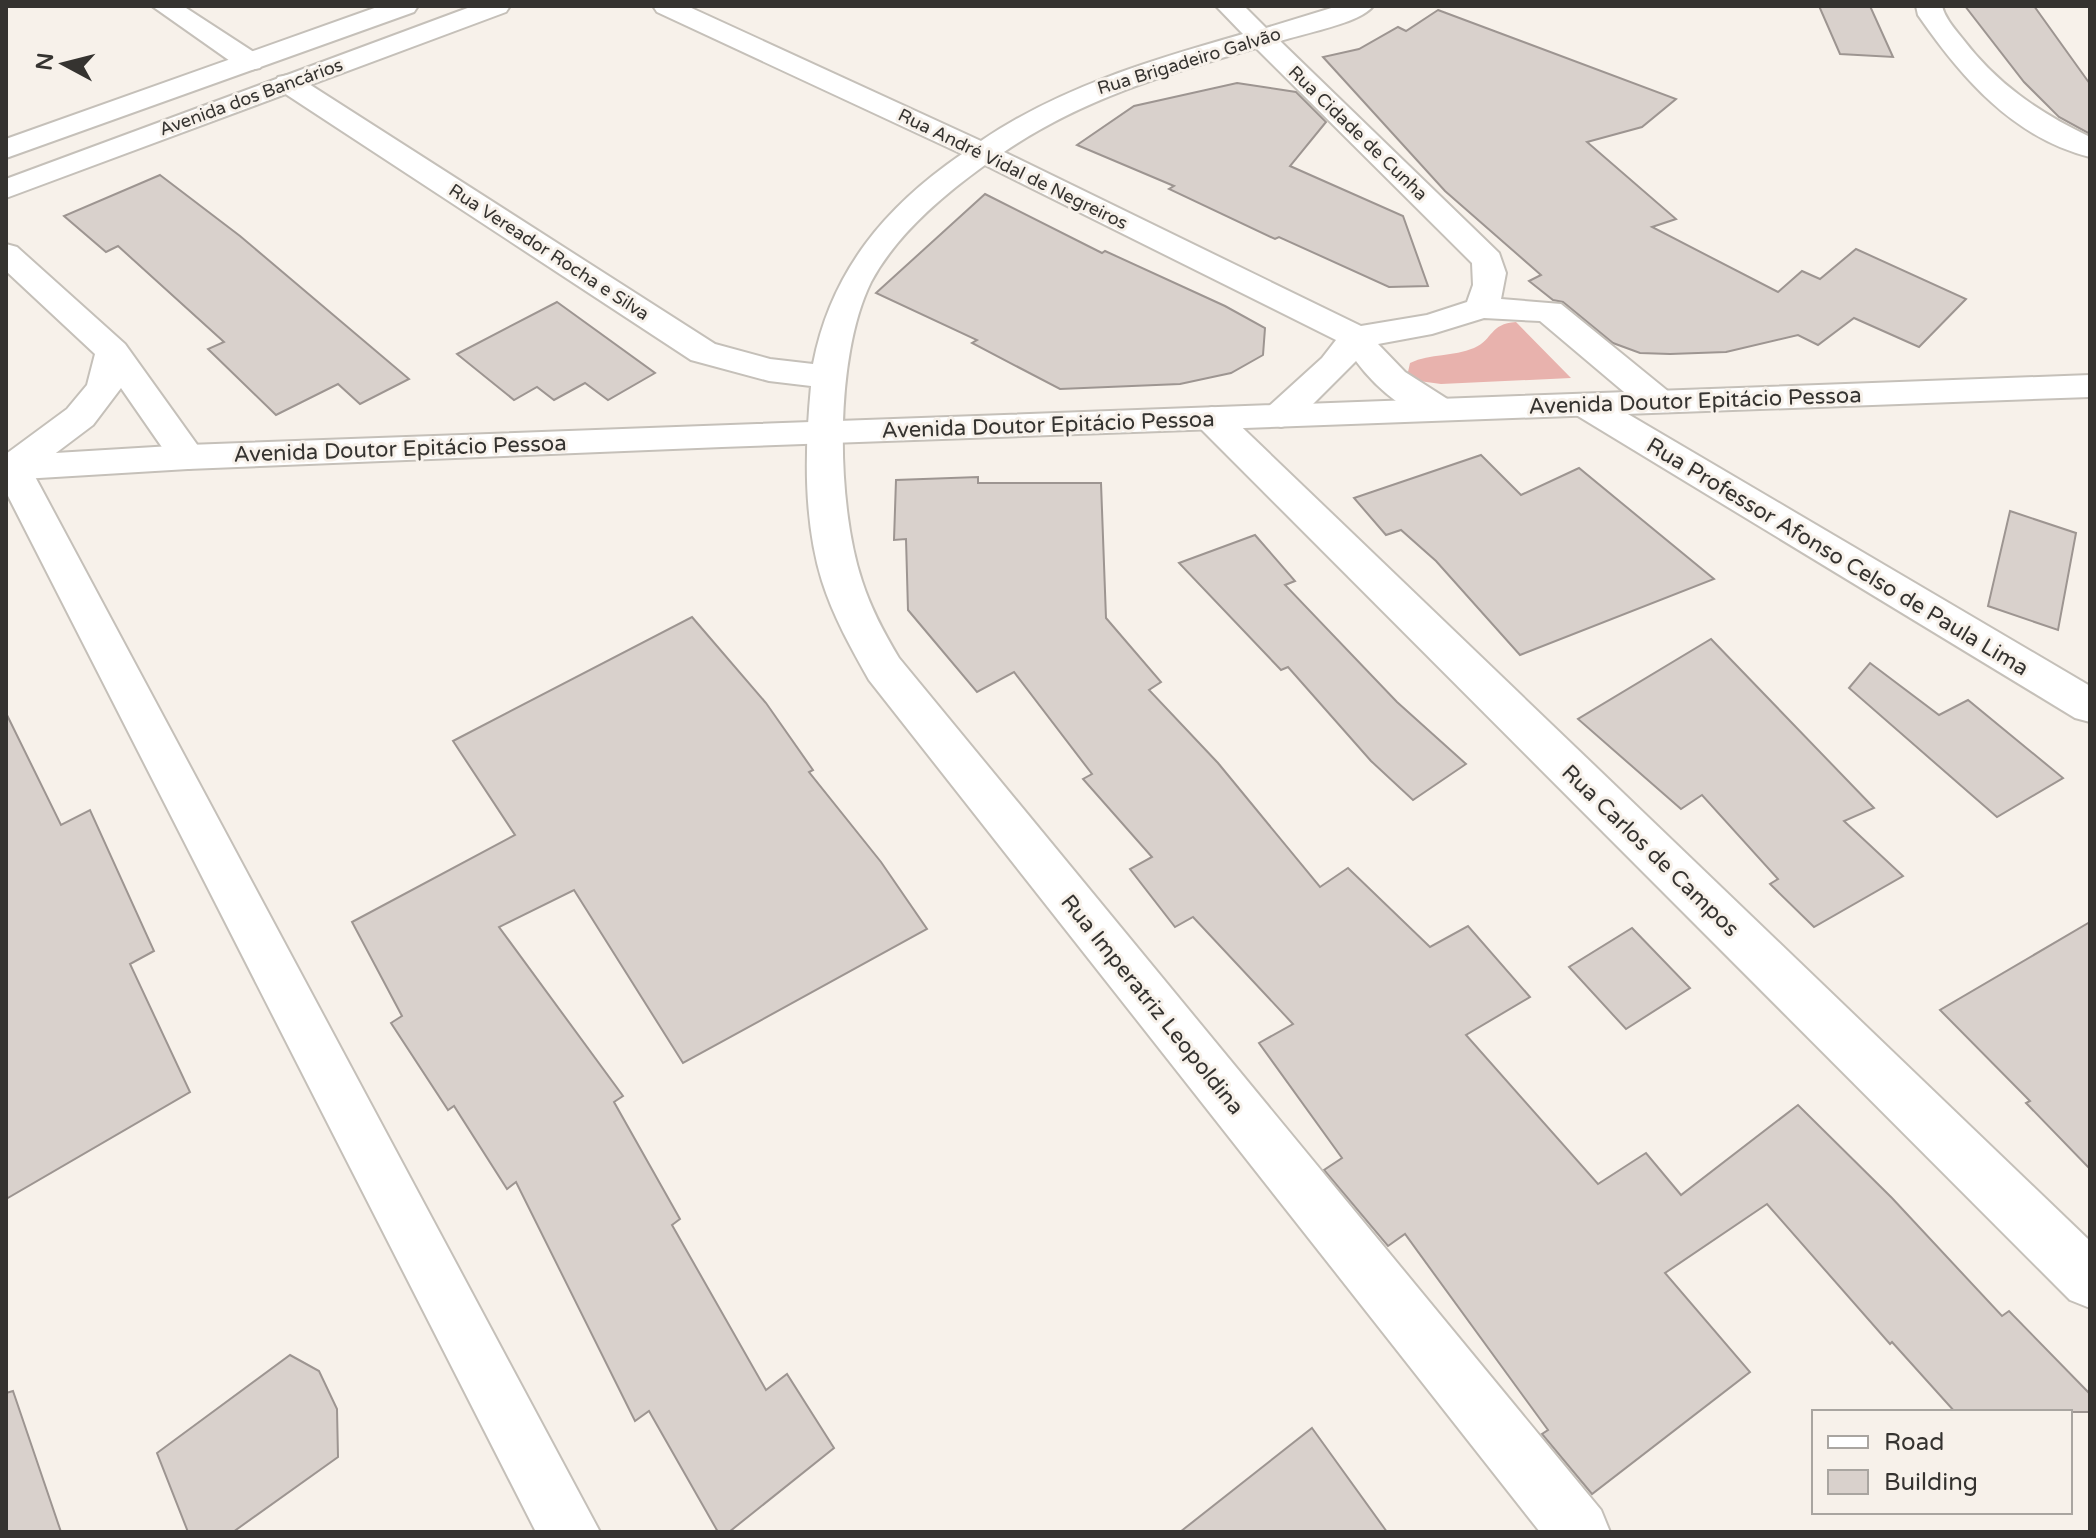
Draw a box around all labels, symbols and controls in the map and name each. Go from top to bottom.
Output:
street label: Rua Brigadeiro Galvão [1095,23,1283,99]
north arrow [24,24,104,104]
text: N [31,51,59,72]
street label: Avenida dos Bancários [156,54,346,140]
street label: Rua Cidade de Cunha [1284,61,1432,205]
street label: Rua André Vidal de Negreiros [895,104,1131,234]
street label: Rua Vereador Rocha e Silva [445,179,653,325]
street label: Avenida Doutor Epitácio Pessoa [1528,382,1862,420]
street label: Avenida Doutor Epitácio Pessoa [881,406,1215,444]
street label: Avenida Doutor Epitácio Pessoa [233,430,567,468]
street label: Rua Professor Afonso Celso de Paula Lima [1642,432,2033,682]
street label: Rua Carlos de Campos [1556,759,1744,942]
street label: Rua Imperatriz Leopoldina [1055,889,1249,1120]
legend [1812,1410,2072,1514]
text: Road [1884,1428,1944,1457]
text: Building [1884,1468,1978,1497]

